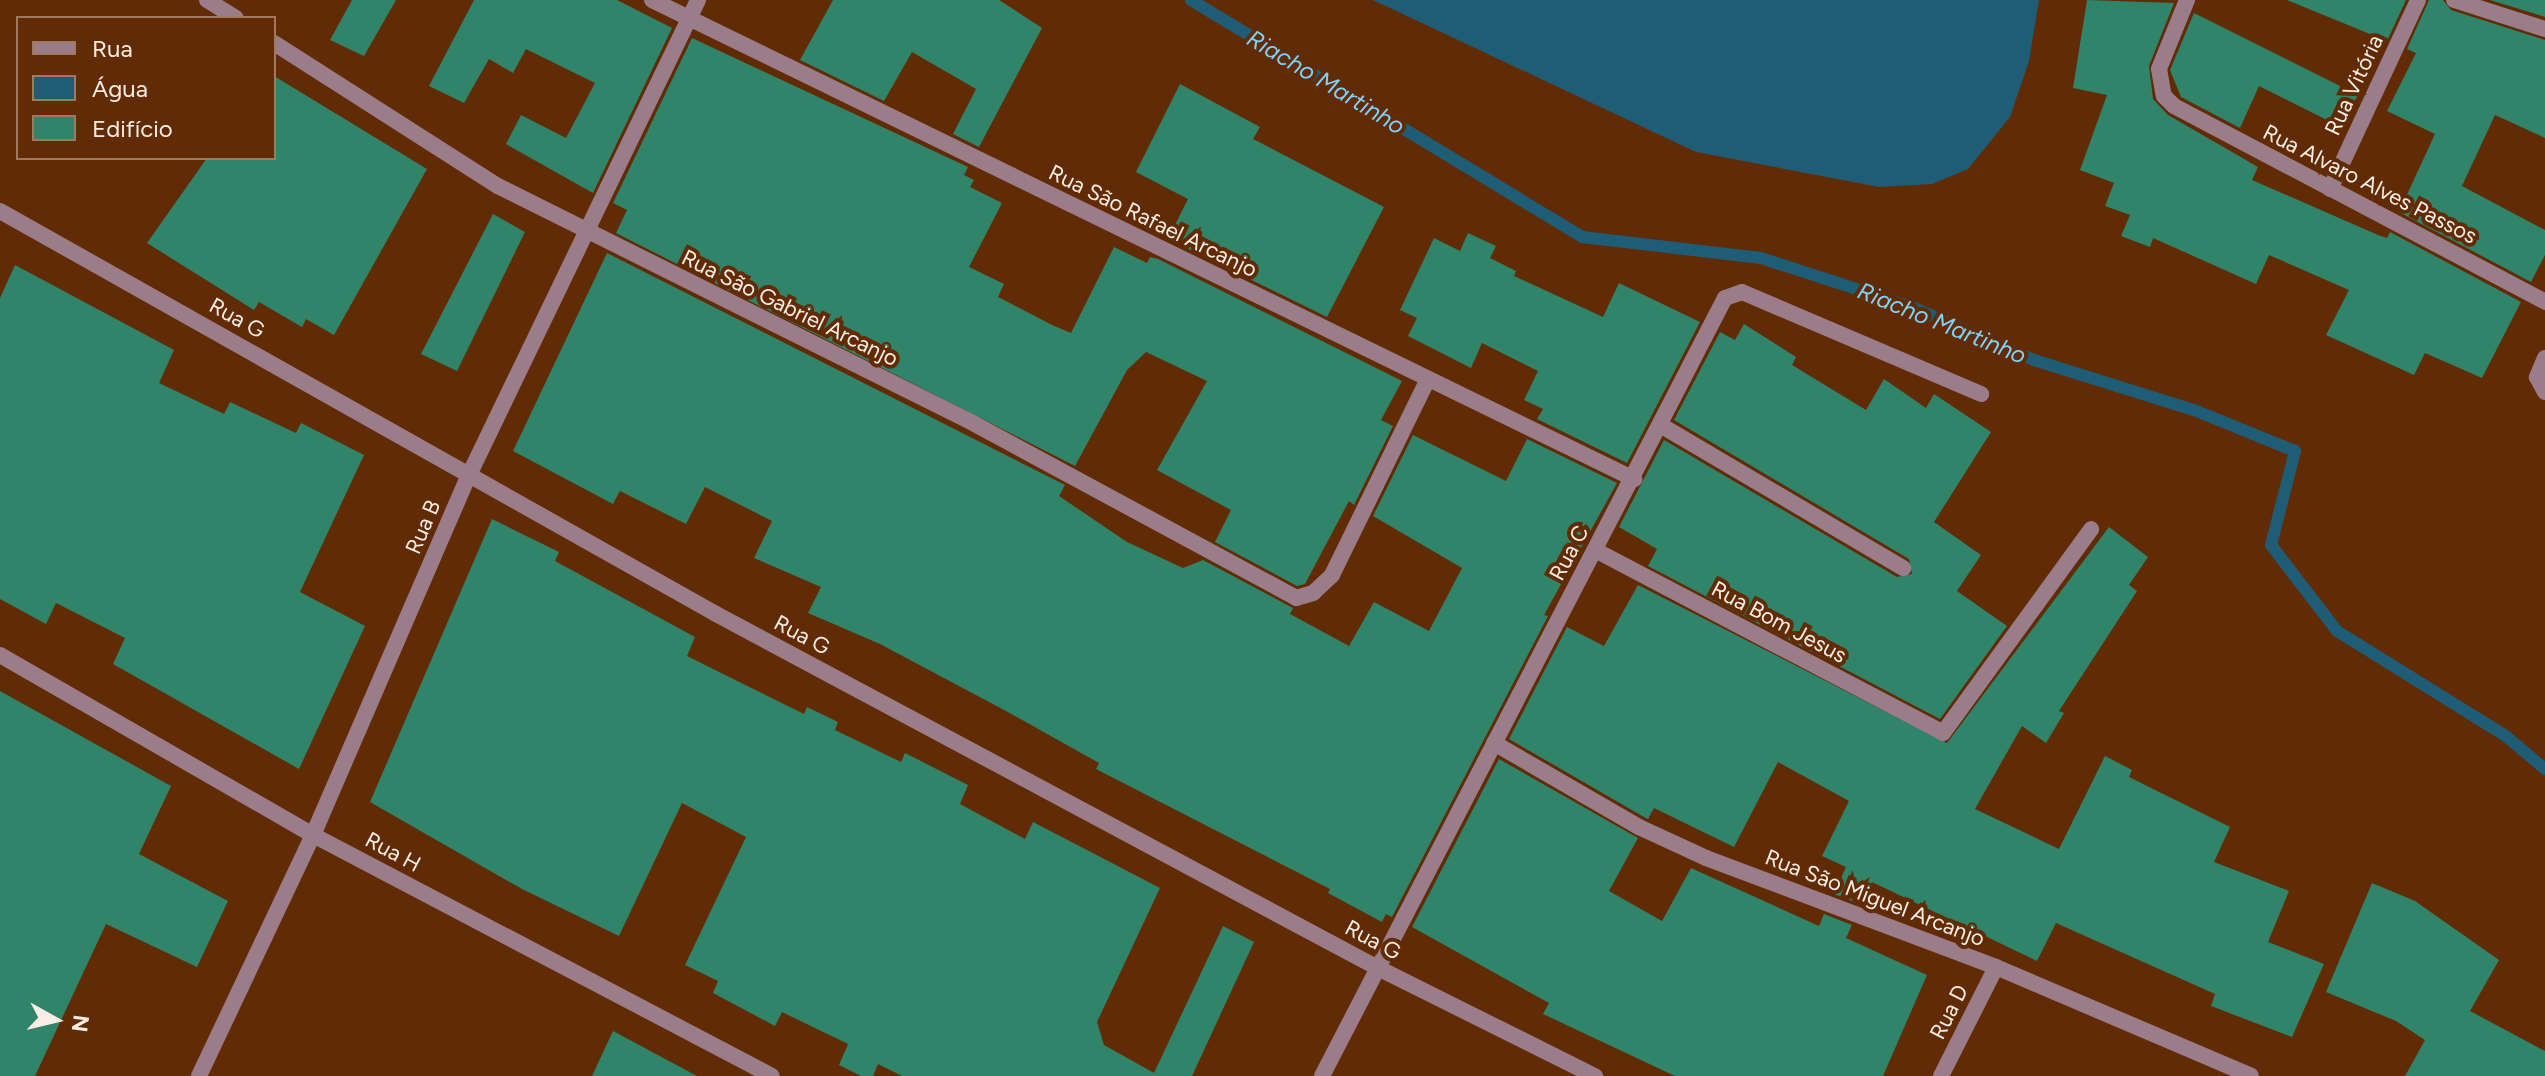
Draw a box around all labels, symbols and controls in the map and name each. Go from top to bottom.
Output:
legend [16,16,276,160]
water label: Riacho Martinho [1242,24,1410,140]
street label: Rua Vitória [2319,31,2389,139]
text: Rua [92,34,133,63]
text: Água [92,74,148,103]
text: Edifício [92,114,173,143]
street label: Rua Alvaro Alves Passos [2259,119,2481,249]
street label: Rua São Rafael Arcanjo [1045,159,1261,283]
street label: Rua São Gabriel Arcanjo [677,244,903,372]
water label: Riacho Martinho [1854,276,2030,370]
street label: Rua G [205,292,269,344]
street label: Rua B [400,496,446,558]
street label: Rua C [1544,521,1594,585]
street label: Rua Bom Jesus [1707,575,1851,669]
street label: Rua G [770,609,834,661]
street label: Rua H [361,826,425,878]
street label: Rua São Miguel Arcanjo [1761,844,1989,952]
street label: Rua G [1341,914,1405,966]
north arrow [16,980,96,1060]
street label: Rua D [1924,980,1974,1044]
text: N [66,1013,95,1034]

